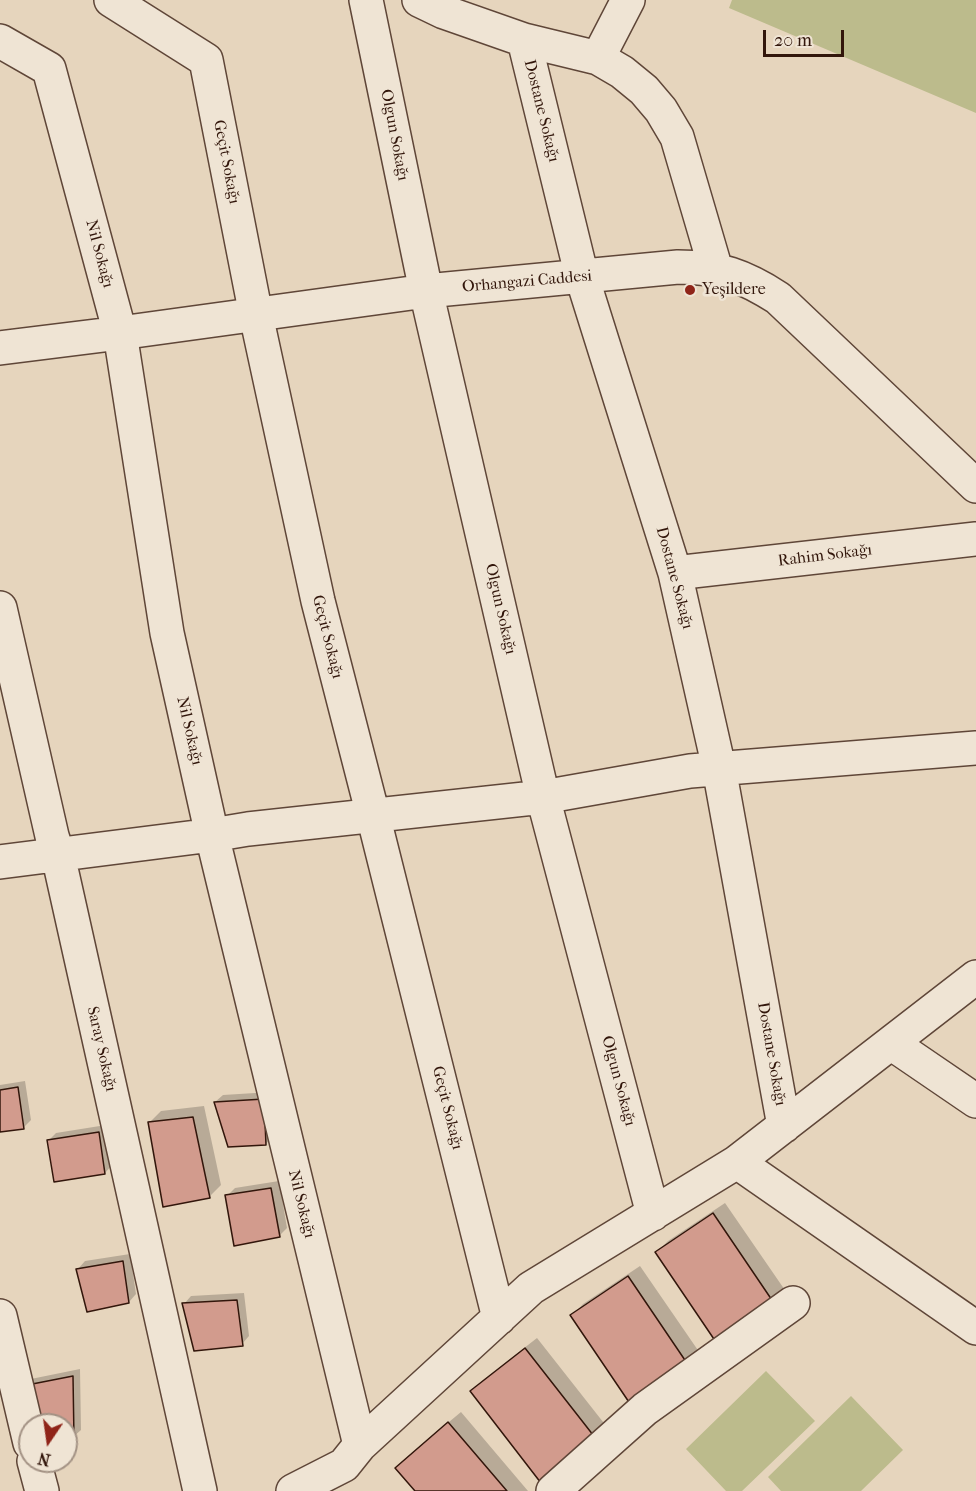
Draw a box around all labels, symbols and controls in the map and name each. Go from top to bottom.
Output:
scale bar [766,18,847,56]
text: 20 m [774,30,812,51]
street label: Dostane Sokağı [519,58,563,164]
street label: Olgun Sokağı [376,88,412,182]
street label: Geçit Sokağı [208,118,244,206]
street label: Nil Sokağı [81,218,117,290]
street label: Orhangazi Caddesi [461,267,593,297]
place label: Yeşildere [702,280,766,300]
marker: Yeşildere [683,283,697,297]
street label: Dostane Sokağı [651,525,697,631]
street label: Rahim Sokağı [777,541,873,571]
street label: Olgun Sokağı [480,562,520,656]
street label: Geçit Sokağı [307,593,347,681]
street label: Nil Sokağı [172,695,206,767]
street label: Dostane Sokağı [752,1001,790,1107]
street label: Saray Sokağı [82,1005,120,1093]
street label: Olgun Sokağı [597,1034,639,1128]
street label: Geçit Sokağı [427,1064,467,1152]
street label: Nil Sokağı [283,1168,319,1240]
north arrow [18,1413,78,1473]
text: N [36,1448,52,1470]

